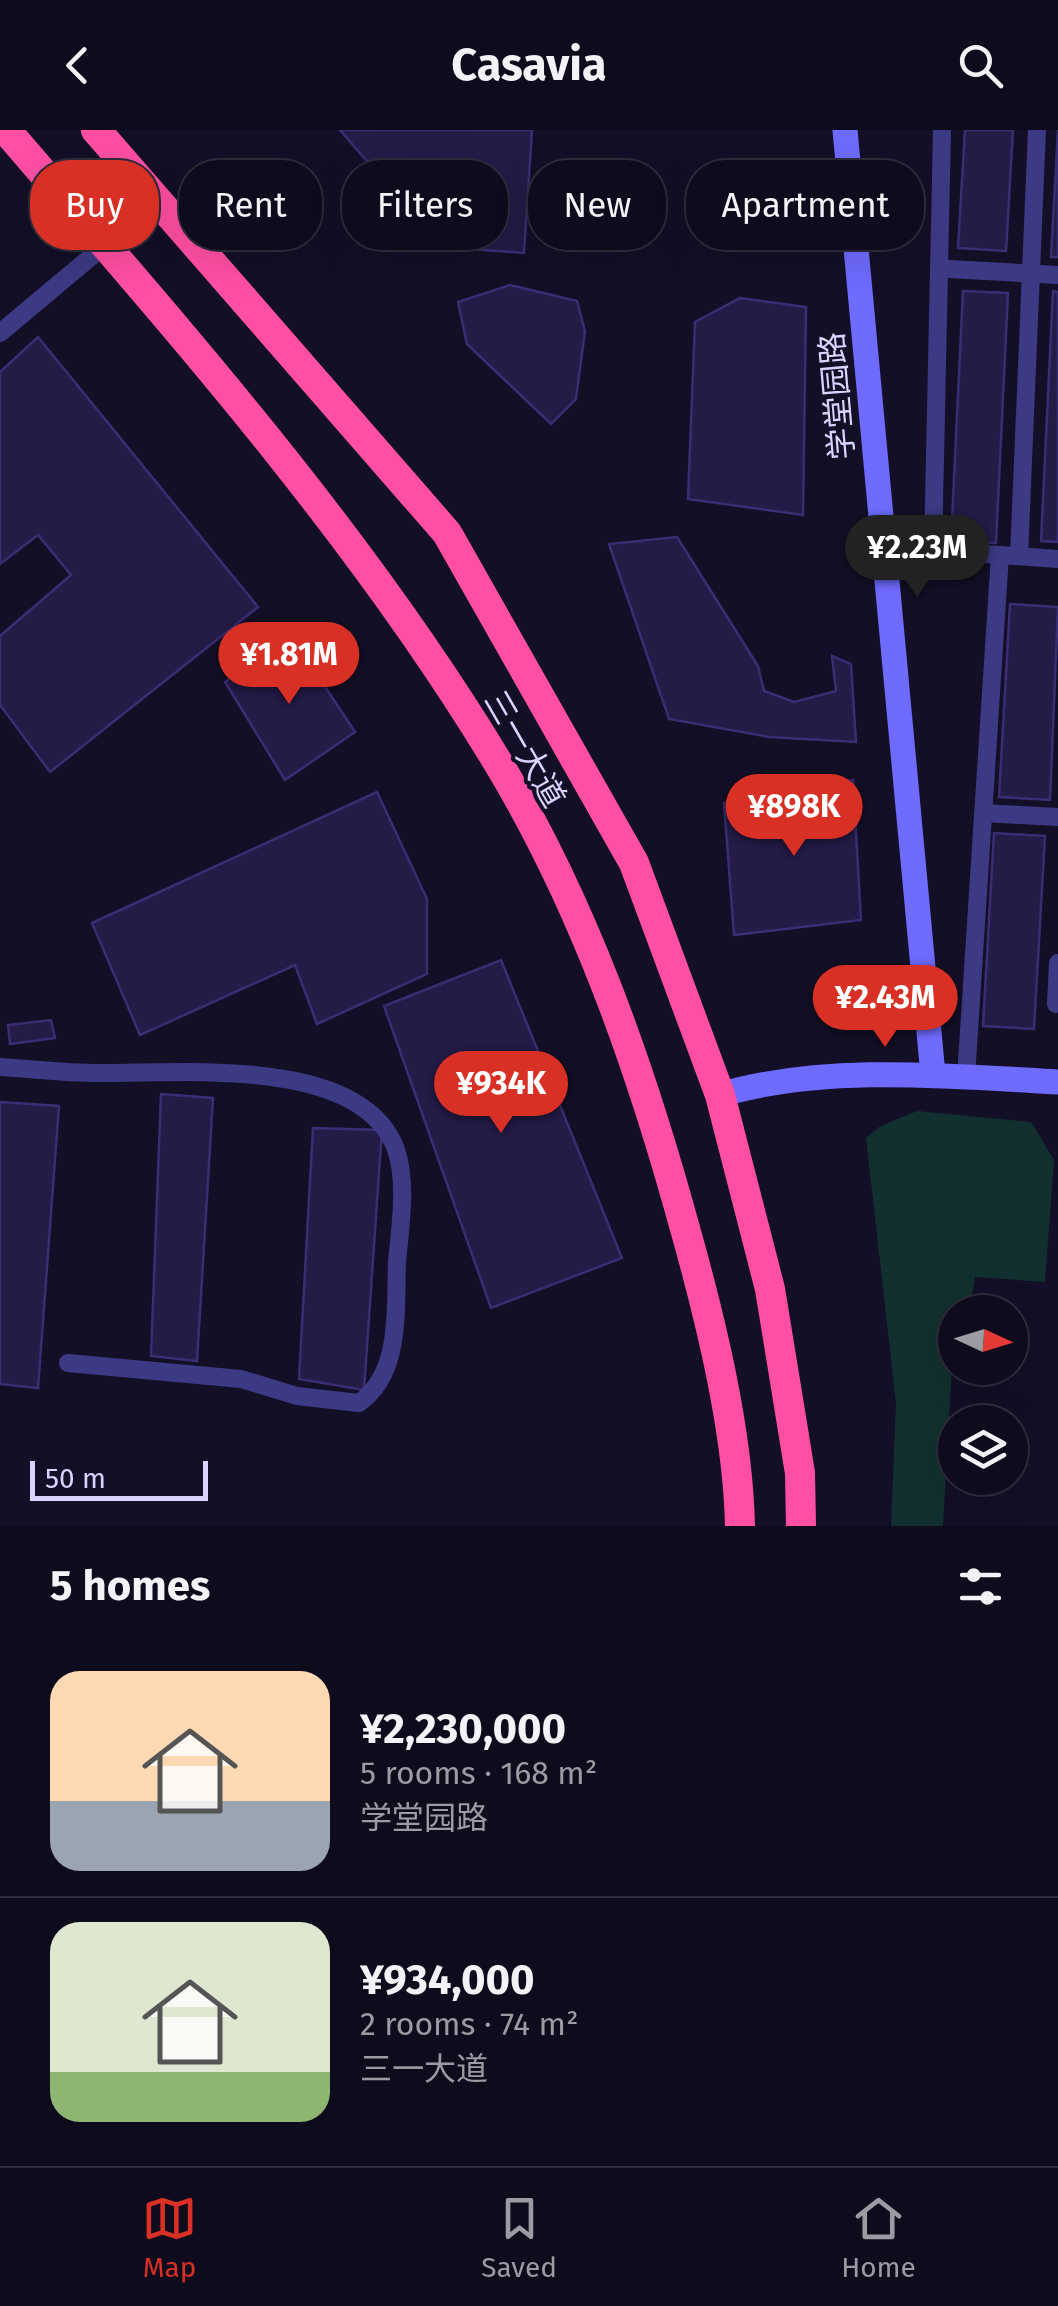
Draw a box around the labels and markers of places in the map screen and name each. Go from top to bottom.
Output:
pin: ¥2.23M [836,515,998,600]
pin: ¥1.81M [208,622,370,707]
pin: ¥898K [724,774,864,859]
pin: ¥2.43M [804,965,966,1050]
pin: ¥934K [431,1051,571,1136]

